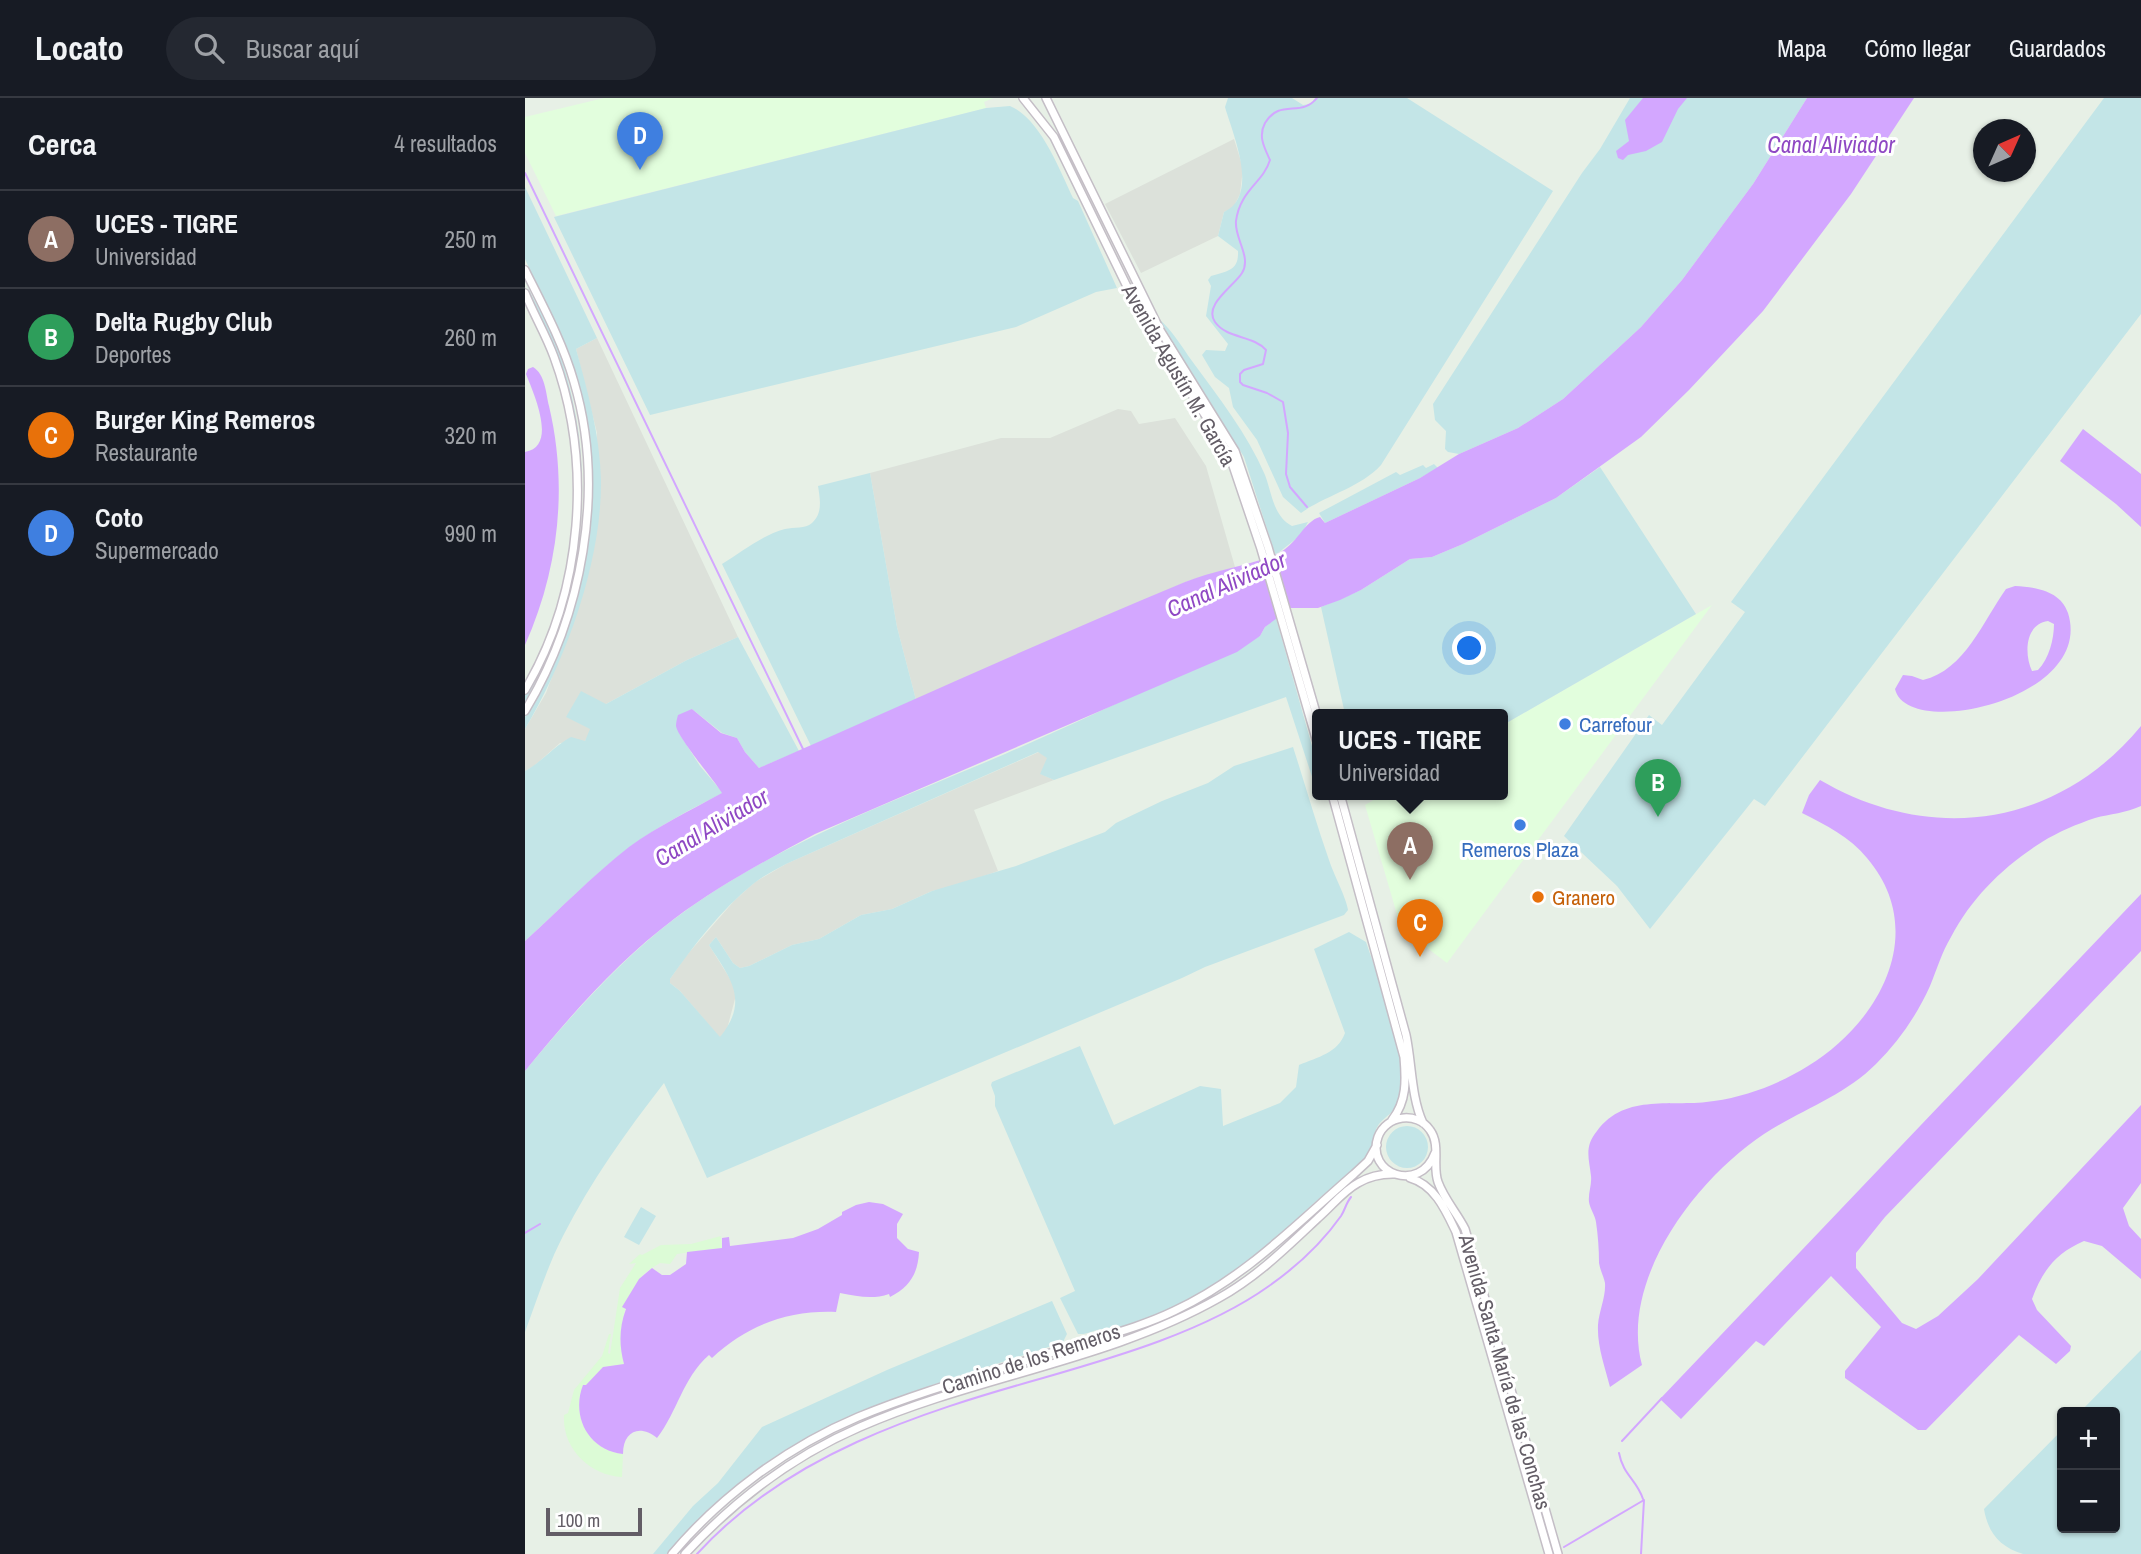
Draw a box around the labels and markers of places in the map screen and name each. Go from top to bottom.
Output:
pin: D [617,112,663,170]
place label: Carrefour [1579,710,1652,739]
marker: Carrefour [1557,716,1573,732]
pin: B [1635,759,1681,817]
marker: Remeros Plaza [1512,817,1528,833]
pin: A [1387,822,1433,880]
place label: Remeros Plaza [1461,835,1579,864]
place label: Granero [1552,883,1615,912]
marker: Granero [1530,889,1546,905]
pin: C [1397,899,1443,957]

